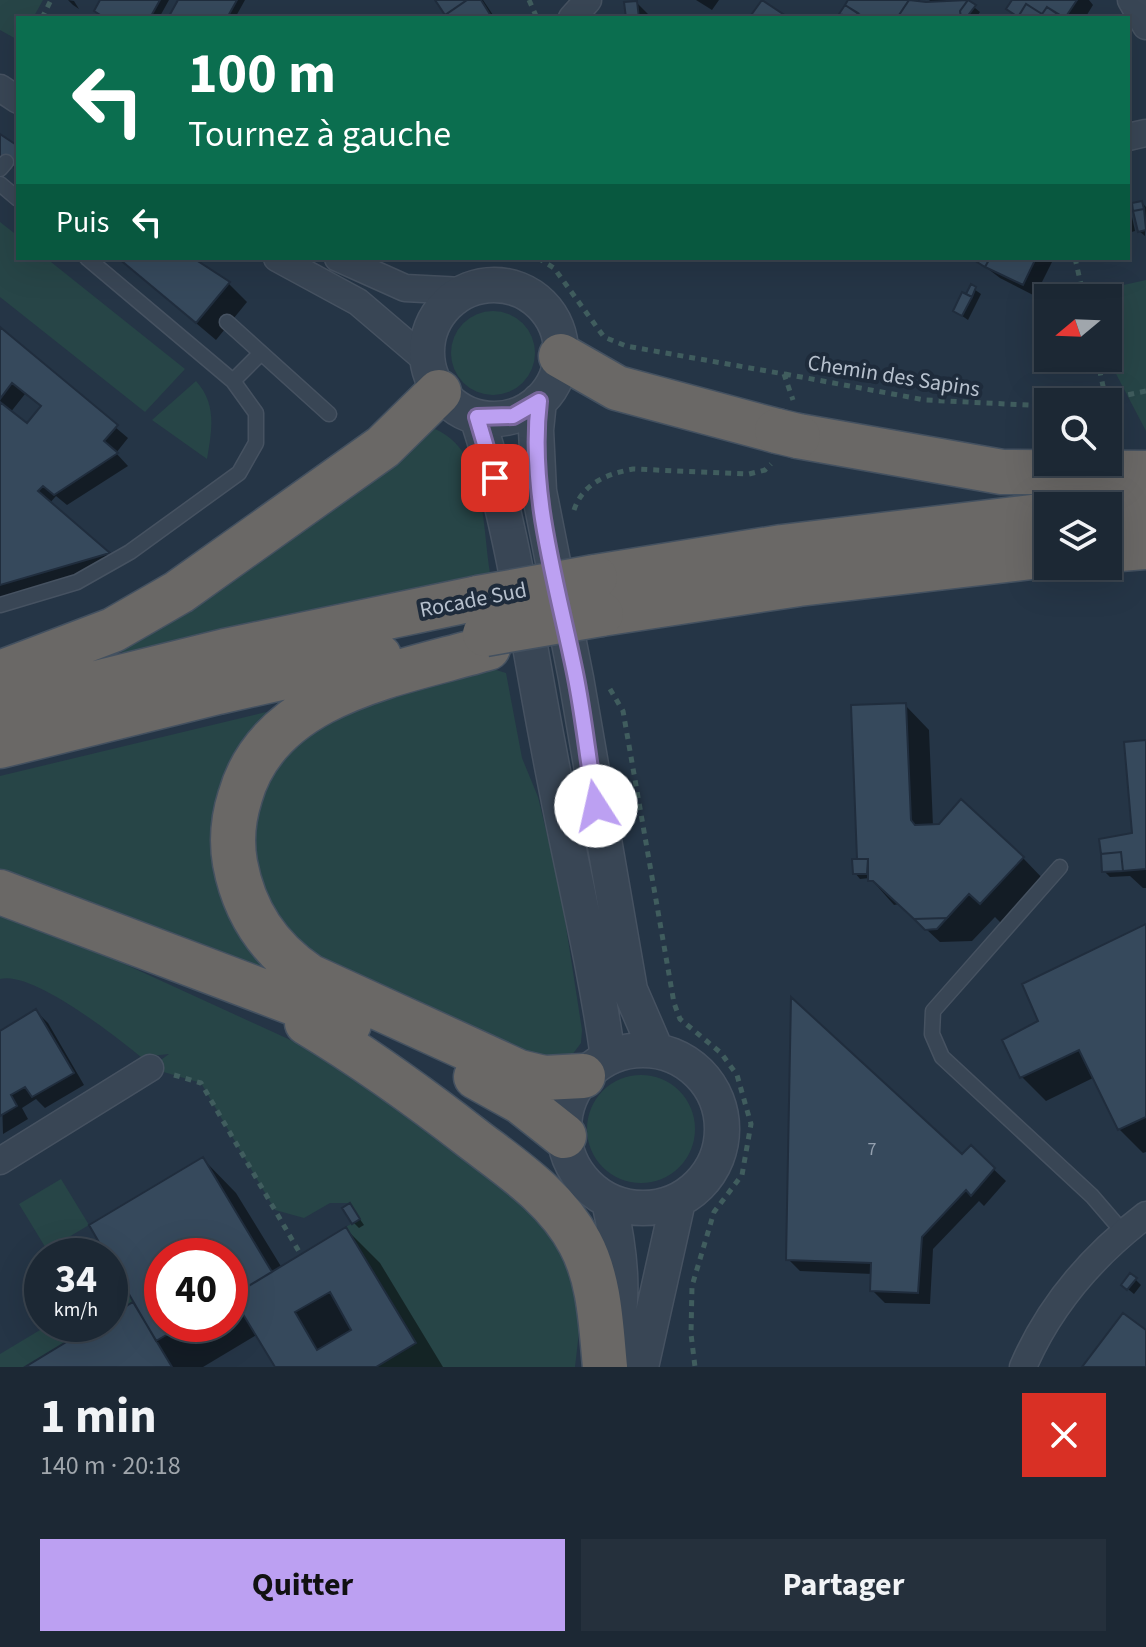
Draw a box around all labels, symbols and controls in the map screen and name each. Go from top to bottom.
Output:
text: 100 m [188,35,336,114]
icon: left [56,48,160,152]
text: Tournez à gauche [188,109,451,160]
icon: left [125,200,169,244]
text: Puis [56,201,109,244]
north arrow [1034,284,1122,372]
map controls [1034,284,1122,580]
street label: Chemin des Sapins [805,347,982,405]
button: search [1034,388,1122,476]
pin [461,444,529,512]
icon: arrive [473,456,517,500]
button: layers [1034,492,1122,580]
street label: Rocade Sud [417,574,530,626]
position arrow [554,764,638,848]
house number: 7 [868,1137,877,1162]
speed limit sign: 40 [144,1238,248,1342]
text: 34 [55,1251,97,1308]
text: km/h [54,1296,98,1324]
text: 1 min [40,1383,157,1451]
button: close [1022,1393,1106,1477]
text: 140 m · 20:18 [40,1447,181,1484]
button: Quitter [40,1539,565,1631]
button: Partager [581,1539,1106,1631]

